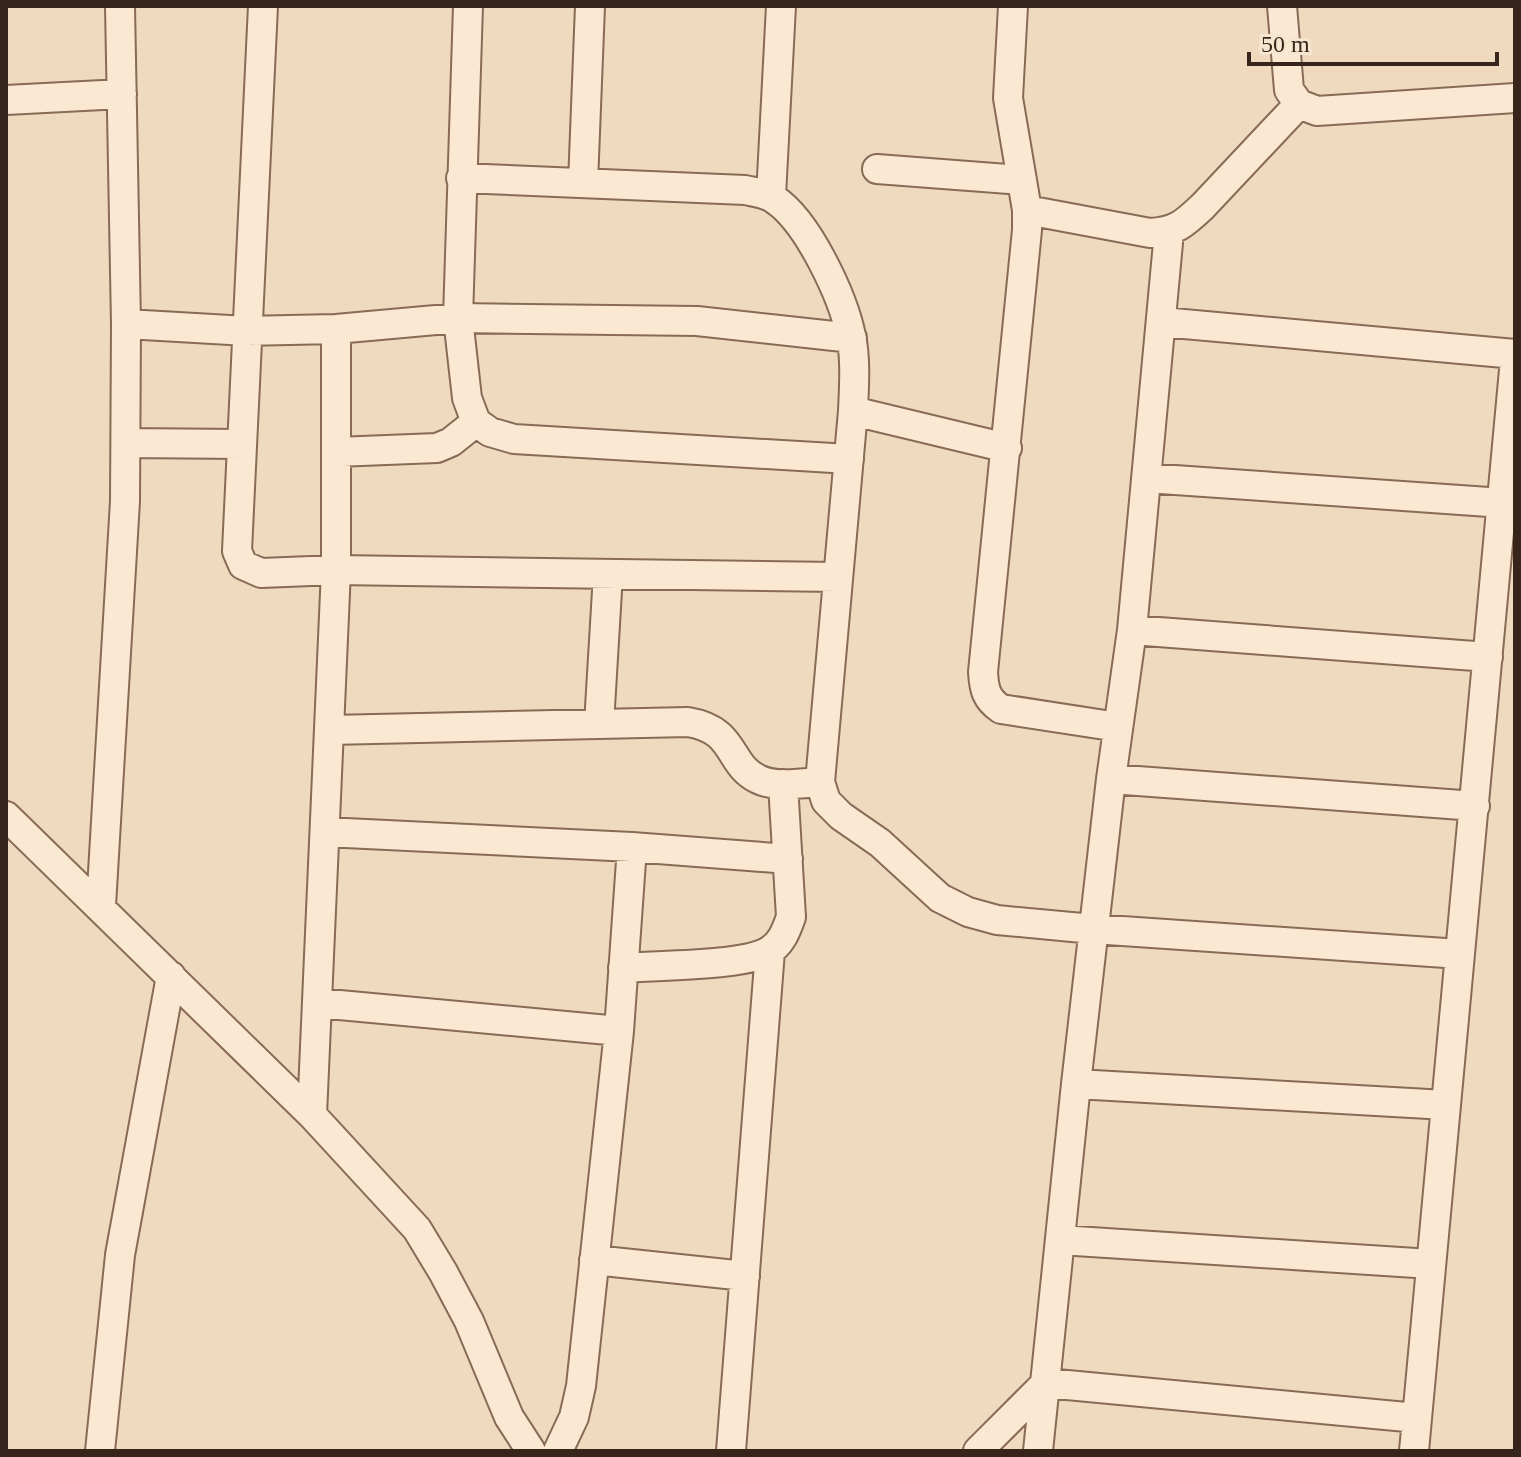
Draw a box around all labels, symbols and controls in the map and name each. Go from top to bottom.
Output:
scale bar [1249,16,1497,66]
text: 50 m [1261,31,1310,57]

